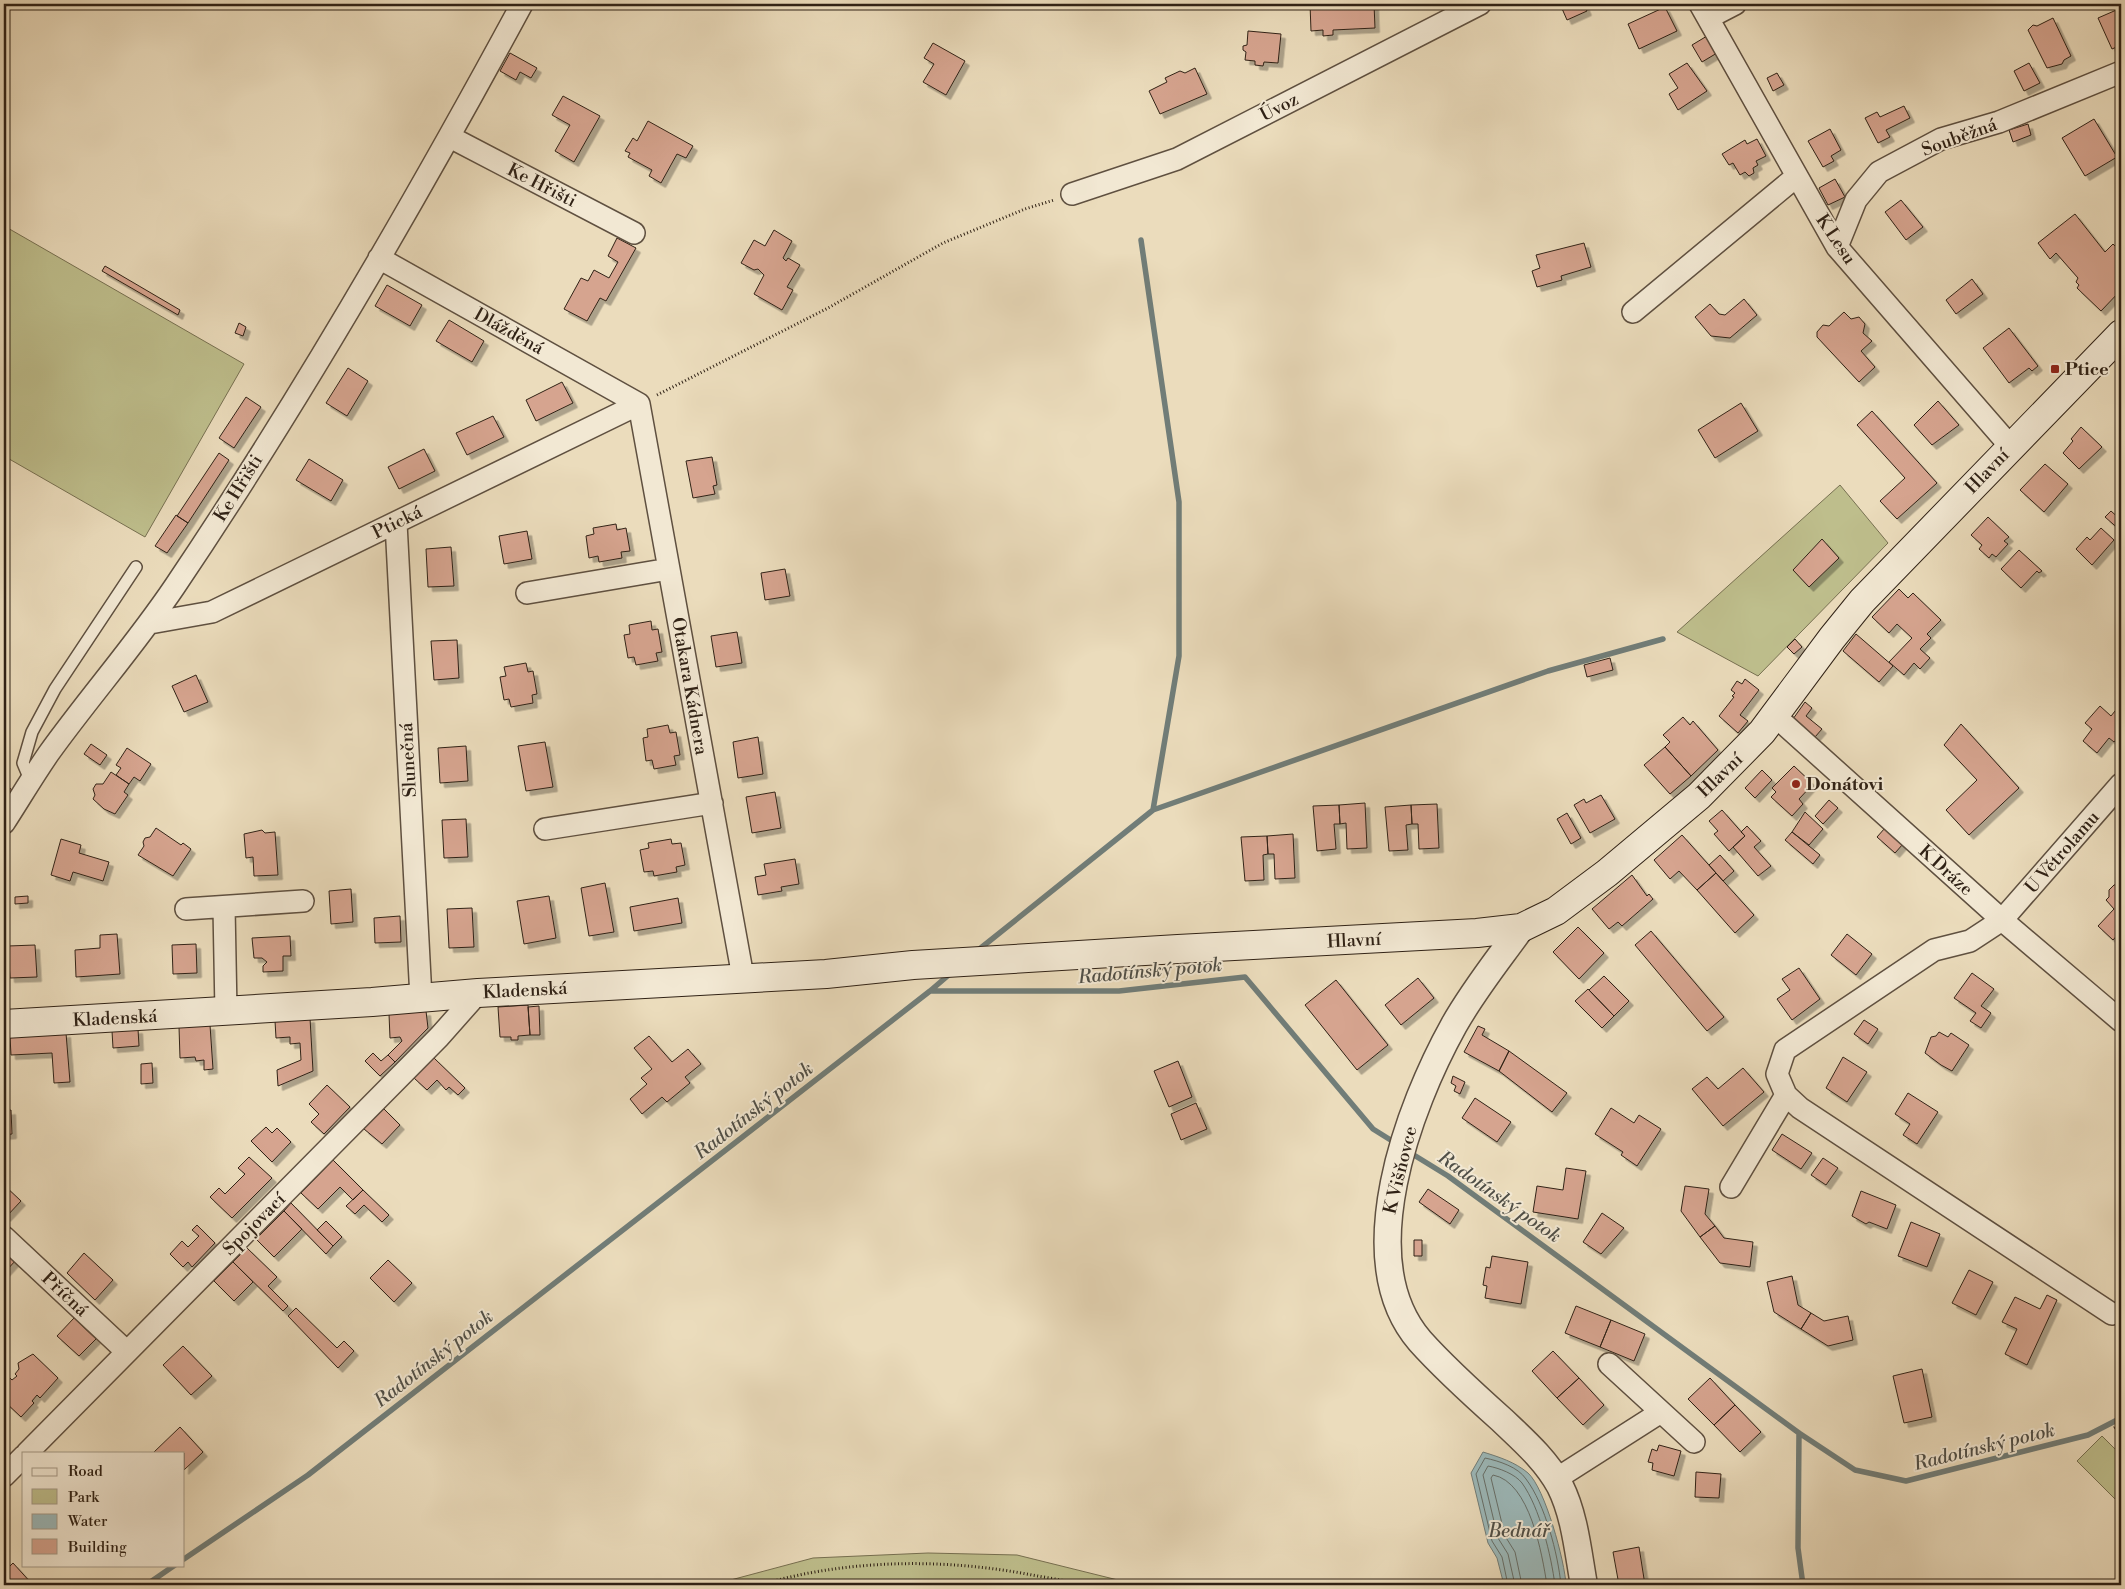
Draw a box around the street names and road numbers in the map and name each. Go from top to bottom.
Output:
street label: Úvoz [1256,88,1302,127]
street label: Souběžná [1918,113,2001,162]
street label: Ke Hřišti [503,158,580,213]
street label: K Lesu [1810,210,1861,270]
street label: Dlážděná [470,303,548,360]
street label: Hlavní [1960,443,2015,499]
street label: Ke Hřišti [209,450,268,526]
street label: Ptická [368,500,427,544]
street label: Otakara Kádnera [666,616,713,758]
street label: Slunečná [395,721,422,798]
street label: Hlavní [1693,747,1749,803]
street label: U Větrolamu [2020,806,2105,898]
street label: K Dráze [1914,840,1978,901]
street label: Hlavní [1326,928,1383,953]
street label: Kladenská [482,977,569,1004]
street label: Kladenská [72,1005,159,1032]
street label: K Višňovce [1378,1124,1422,1216]
street label: Spojovací [218,1187,291,1261]
street label: Příčná [37,1267,93,1322]

